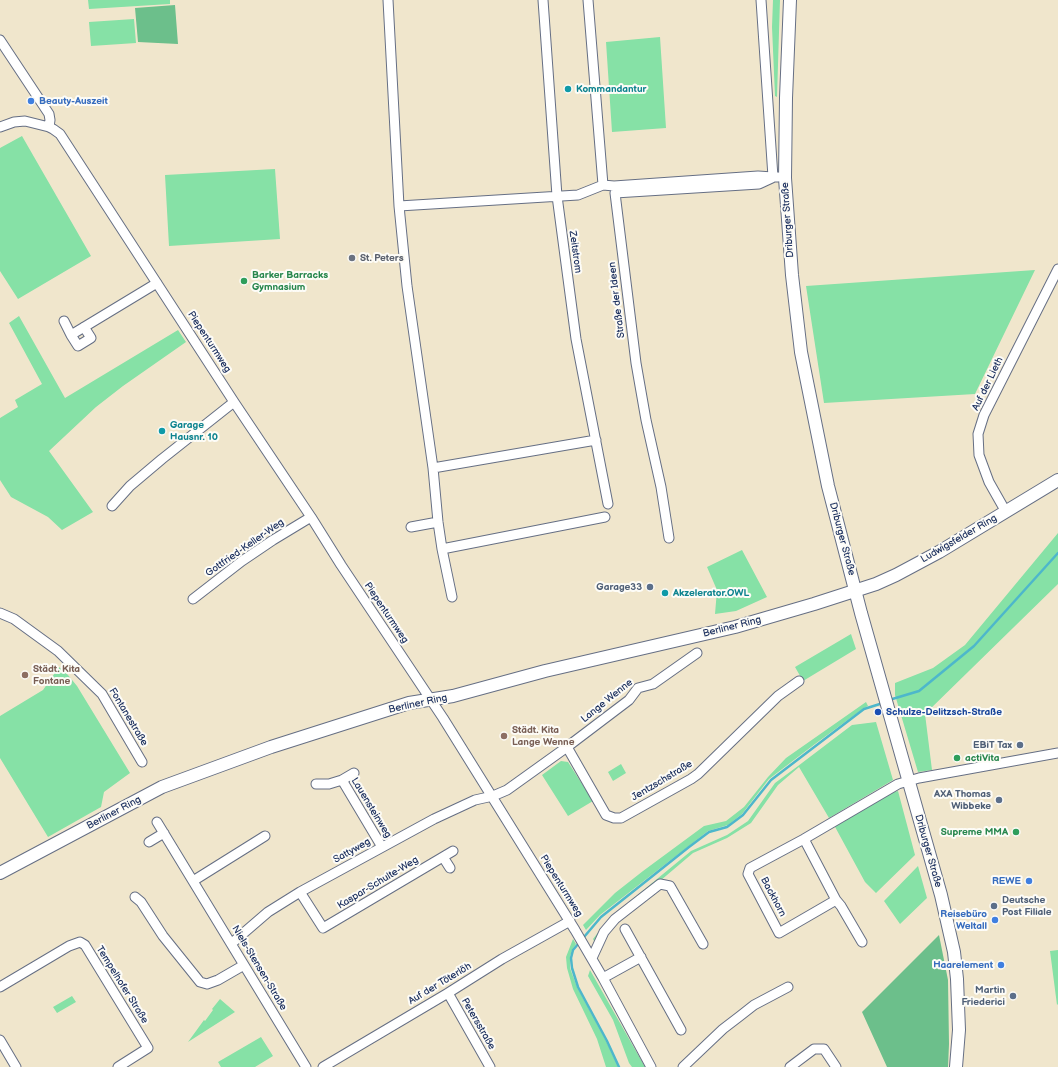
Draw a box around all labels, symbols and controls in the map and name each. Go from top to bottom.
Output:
place label: Kommandantur [576,83,647,95]
marker: Kommandantur [563,84,573,94]
place label: Beauty-Auszeit [39,95,108,107]
marker: Beauty-Auszeit [26,96,36,106]
street label: Driburger Straße [779,182,797,258]
street label: Zeitstrom [566,230,584,274]
place label: St. Peters [360,252,404,264]
marker: St. Peters [347,253,357,263]
street label: Straße der Ideen [606,261,628,339]
place label: Barker Barracks Gymnasium [252,269,328,292]
marker: Barker Barracks Gymnasium [239,276,249,286]
street label: Piepenturmweg [185,309,233,375]
street label: Auf der Lieth [970,355,1006,413]
place label: Garage Hausnr. 10 [170,419,218,442]
marker: Garage Hausnr. 10 [157,426,167,436]
street label: Driburger Straße [826,501,858,577]
street label: Ludwigsfelder Ring [919,512,999,566]
street label: Gottfried-Keller-Weg [203,516,287,580]
street label: Piepenturmweg [361,580,411,646]
place label: Garage33 [596,581,642,593]
marker: Garage33 [645,582,655,592]
place label: Akzelerator.OWL [673,587,749,599]
marker: Akzelerator.OWL [660,588,670,598]
street label: Berliner Ring [702,614,762,640]
place label: Städt. Kita Fontane [33,663,80,686]
marker: Städt. Kita Fontane [20,670,30,680]
street label: Lange Wenne [579,677,635,725]
street label: Fontanestraße [106,686,150,748]
street label: Berliner Ring [388,692,448,716]
place label: Schulze-Delitzsch-Straße [886,706,1002,718]
marker: Schulze-Delitzsch-Straße [873,707,883,717]
place label: Städt. Kita Lange Wenne [512,724,574,748]
marker: Städt. Kita Lange Wenne [499,731,509,741]
place label: EBiT Tax [973,739,1012,751]
marker: EBiT Tax [1015,740,1025,750]
place label: actiVita [965,752,999,764]
marker: actiVita [952,753,962,763]
street label: Jentzschstraße [629,758,695,804]
street label: Lauensteinweg [348,776,394,840]
place label: AXA Thomas Wibbeke [934,788,991,812]
street label: Berliner Ring [85,794,143,832]
marker: AXA Thomas Wibbeke [994,795,1004,805]
street label: Driburger Straße [912,813,944,889]
place label: Supreme MMA [941,826,1008,838]
marker: Supreme MMA [1011,827,1021,837]
street label: Sattyweg [331,836,373,866]
street label: Piepenturmweg [537,853,585,919]
street label: Kaspar-Schulte-Weg [335,854,421,912]
street label: Backhorn [758,875,788,919]
place label: REWE [992,875,1021,887]
marker: REWE [1024,876,1034,886]
place label: Deutsche Post Filiale [1002,894,1052,918]
marker: Deutsche Post Filiale [989,901,999,911]
place label: Reisebüro Weltall [940,908,987,932]
marker: Reisebüro Weltall [990,915,1000,925]
street label: Niels-Stensen-Straße [229,923,289,1013]
street label: Tempelhofer Straße [93,944,151,1026]
place label: Haarelement [933,959,993,971]
street label: Auf der Töterlöh [406,960,474,1008]
marker: Haarelement [996,960,1006,970]
place label: Martin Friederici [961,984,1005,1008]
marker: Martin Friederici [1008,991,1018,1001]
street label: Petersstraße [458,996,498,1052]

